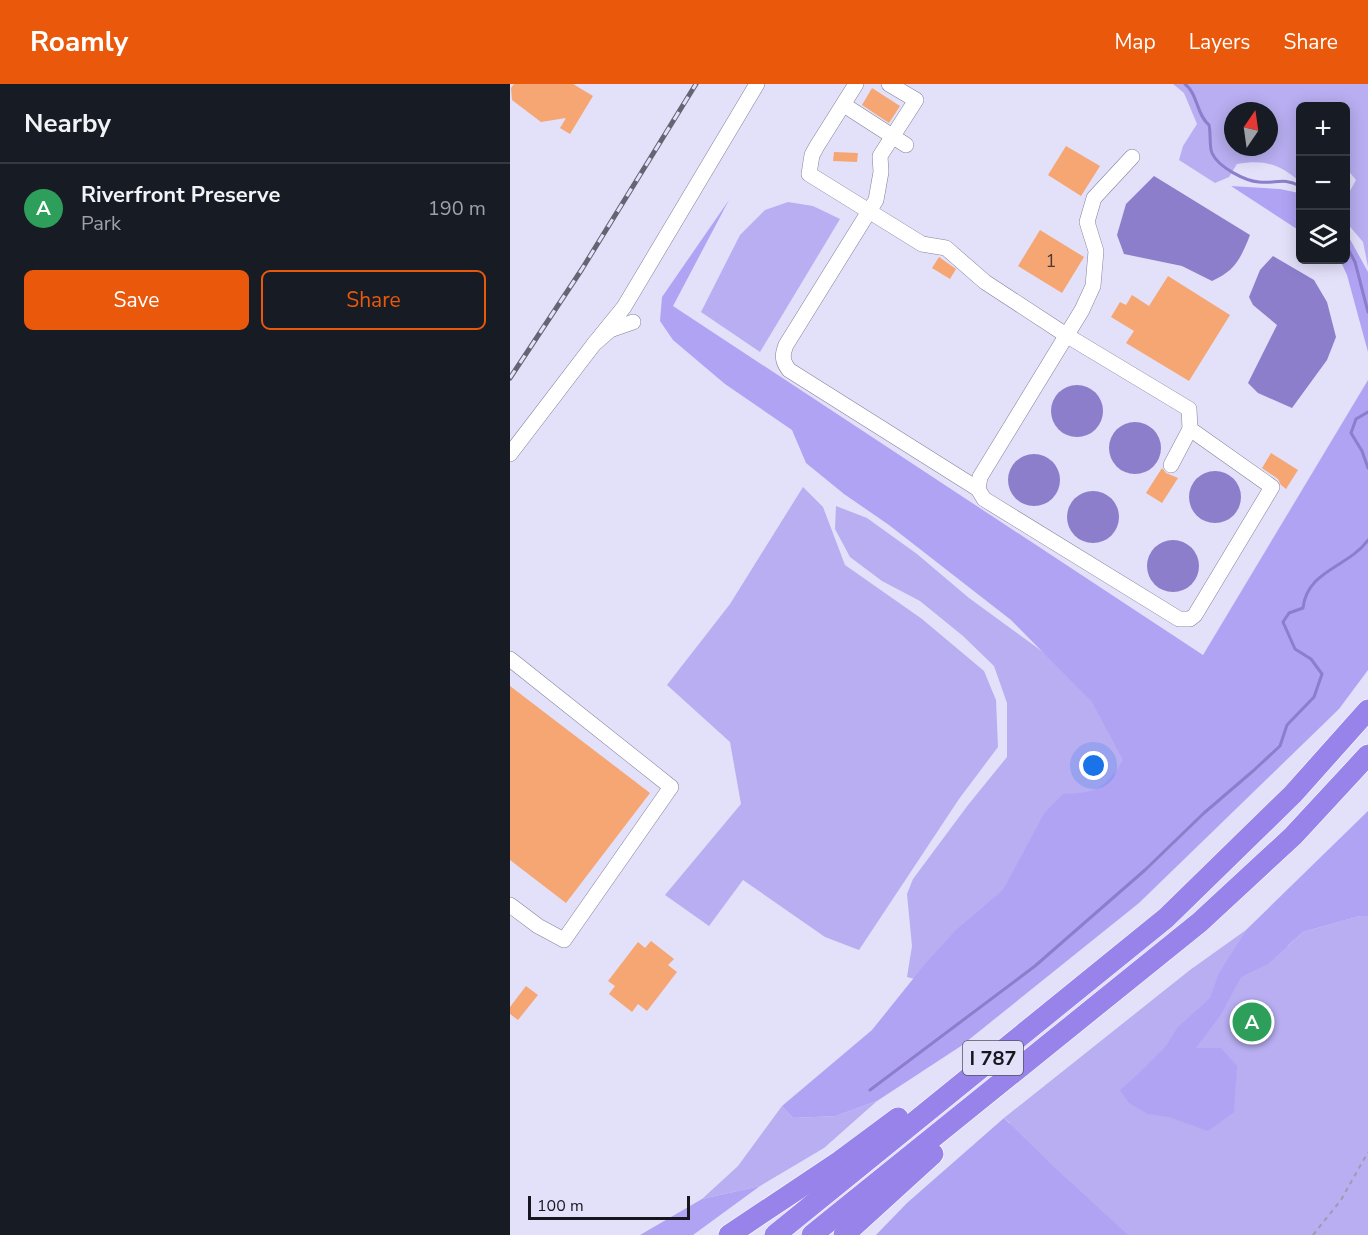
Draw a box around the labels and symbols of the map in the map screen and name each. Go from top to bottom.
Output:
north arrow [1224,102,1278,156]
house number: 1 [1046,249,1056,273]
your location [1079,751,1108,780]
pin: A [1232,1000,1272,1044]
road number: I 787 [963,1041,1023,1075]
scale bar [528,1193,690,1220]

